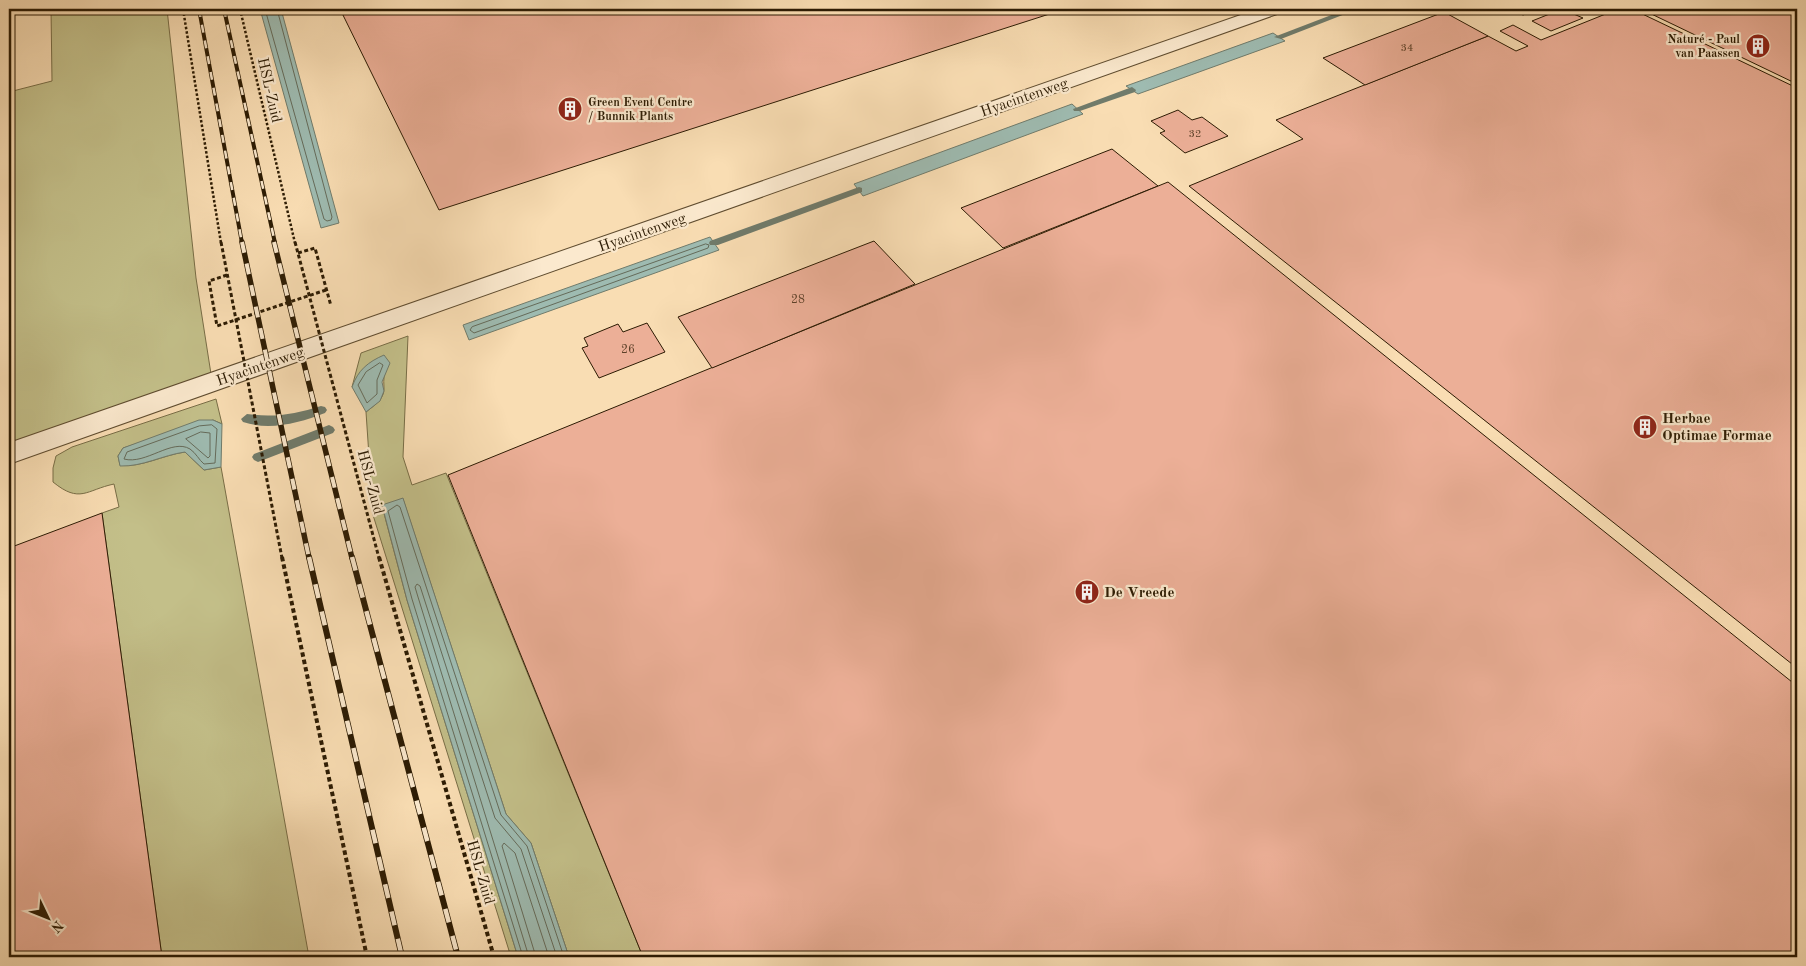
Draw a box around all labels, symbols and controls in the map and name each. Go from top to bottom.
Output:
building icon: Naturé - Paul van Paassen [1745,33,1771,59]
place label: Naturé - Paul van Paassen [1667,34,1740,60]
house number: 34 [1401,43,1413,54]
street label: HSL-Zuid [254,56,283,125]
street label: Hyacintenweg [979,76,1070,120]
building icon: Green Event Centre / Bunnik Plants [557,96,583,122]
place label: Green Event Centre / Bunnik Plants [588,97,693,123]
house number: 32 [1189,129,1201,140]
street label: Hyacintenweg [597,211,688,255]
house number: 28 [791,294,805,306]
house number: 26 [621,344,635,356]
street label: Hyacintenweg [215,345,306,389]
place label: Herbae Optimae Formae [1662,412,1772,444]
building icon: Herbae Optimae Formae [1632,414,1658,440]
street label: HSL-Zuid [354,448,385,517]
building icon: De Vreede [1074,579,1100,605]
place label: De Vreede [1104,586,1174,601]
street label: HSL-Zuid [463,838,496,907]
north arrow [22,894,72,944]
text: N [48,917,66,935]

